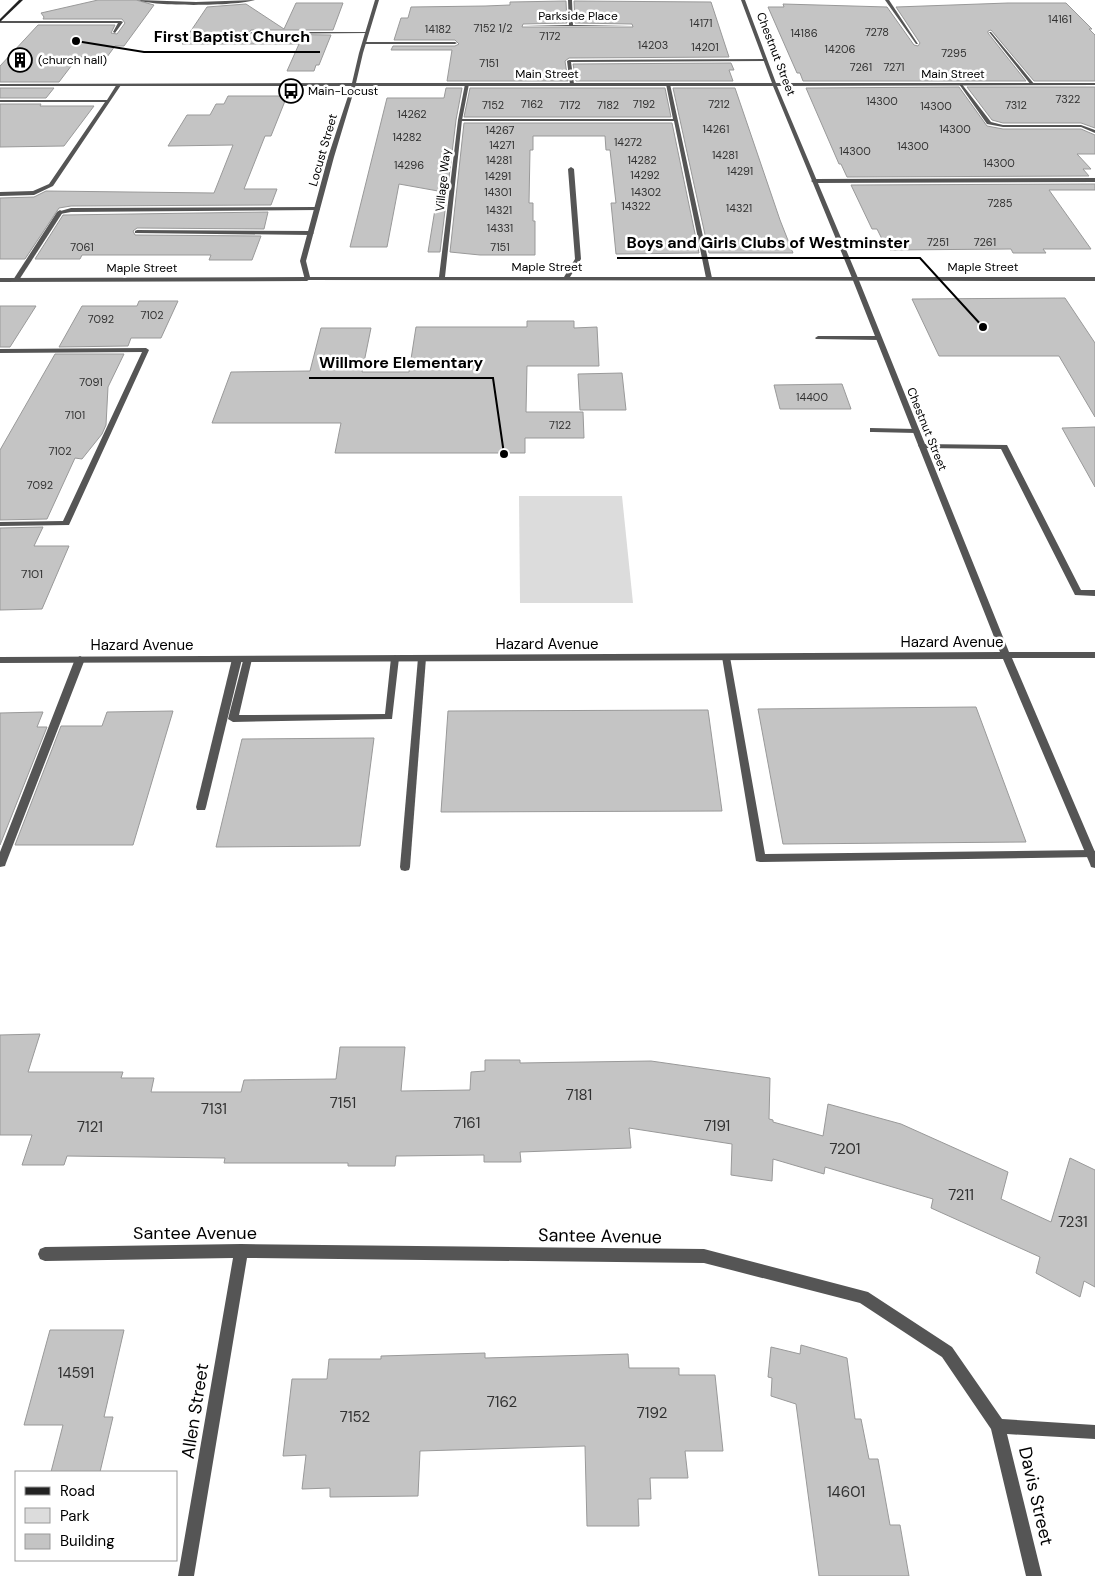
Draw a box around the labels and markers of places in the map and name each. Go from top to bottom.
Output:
callout: First Baptist Church [144,21,320,52]
building icon: (church hall) [7,47,33,73]
place label: (church hall) [38,52,107,68]
bus stop icon: Main-Locust [278,78,304,104]
place label: Main-Locust [308,83,379,99]
callout: Boys and Girls Clubs of Westminster [617,227,920,258]
callout: Willmore Elementary [309,347,493,378]

